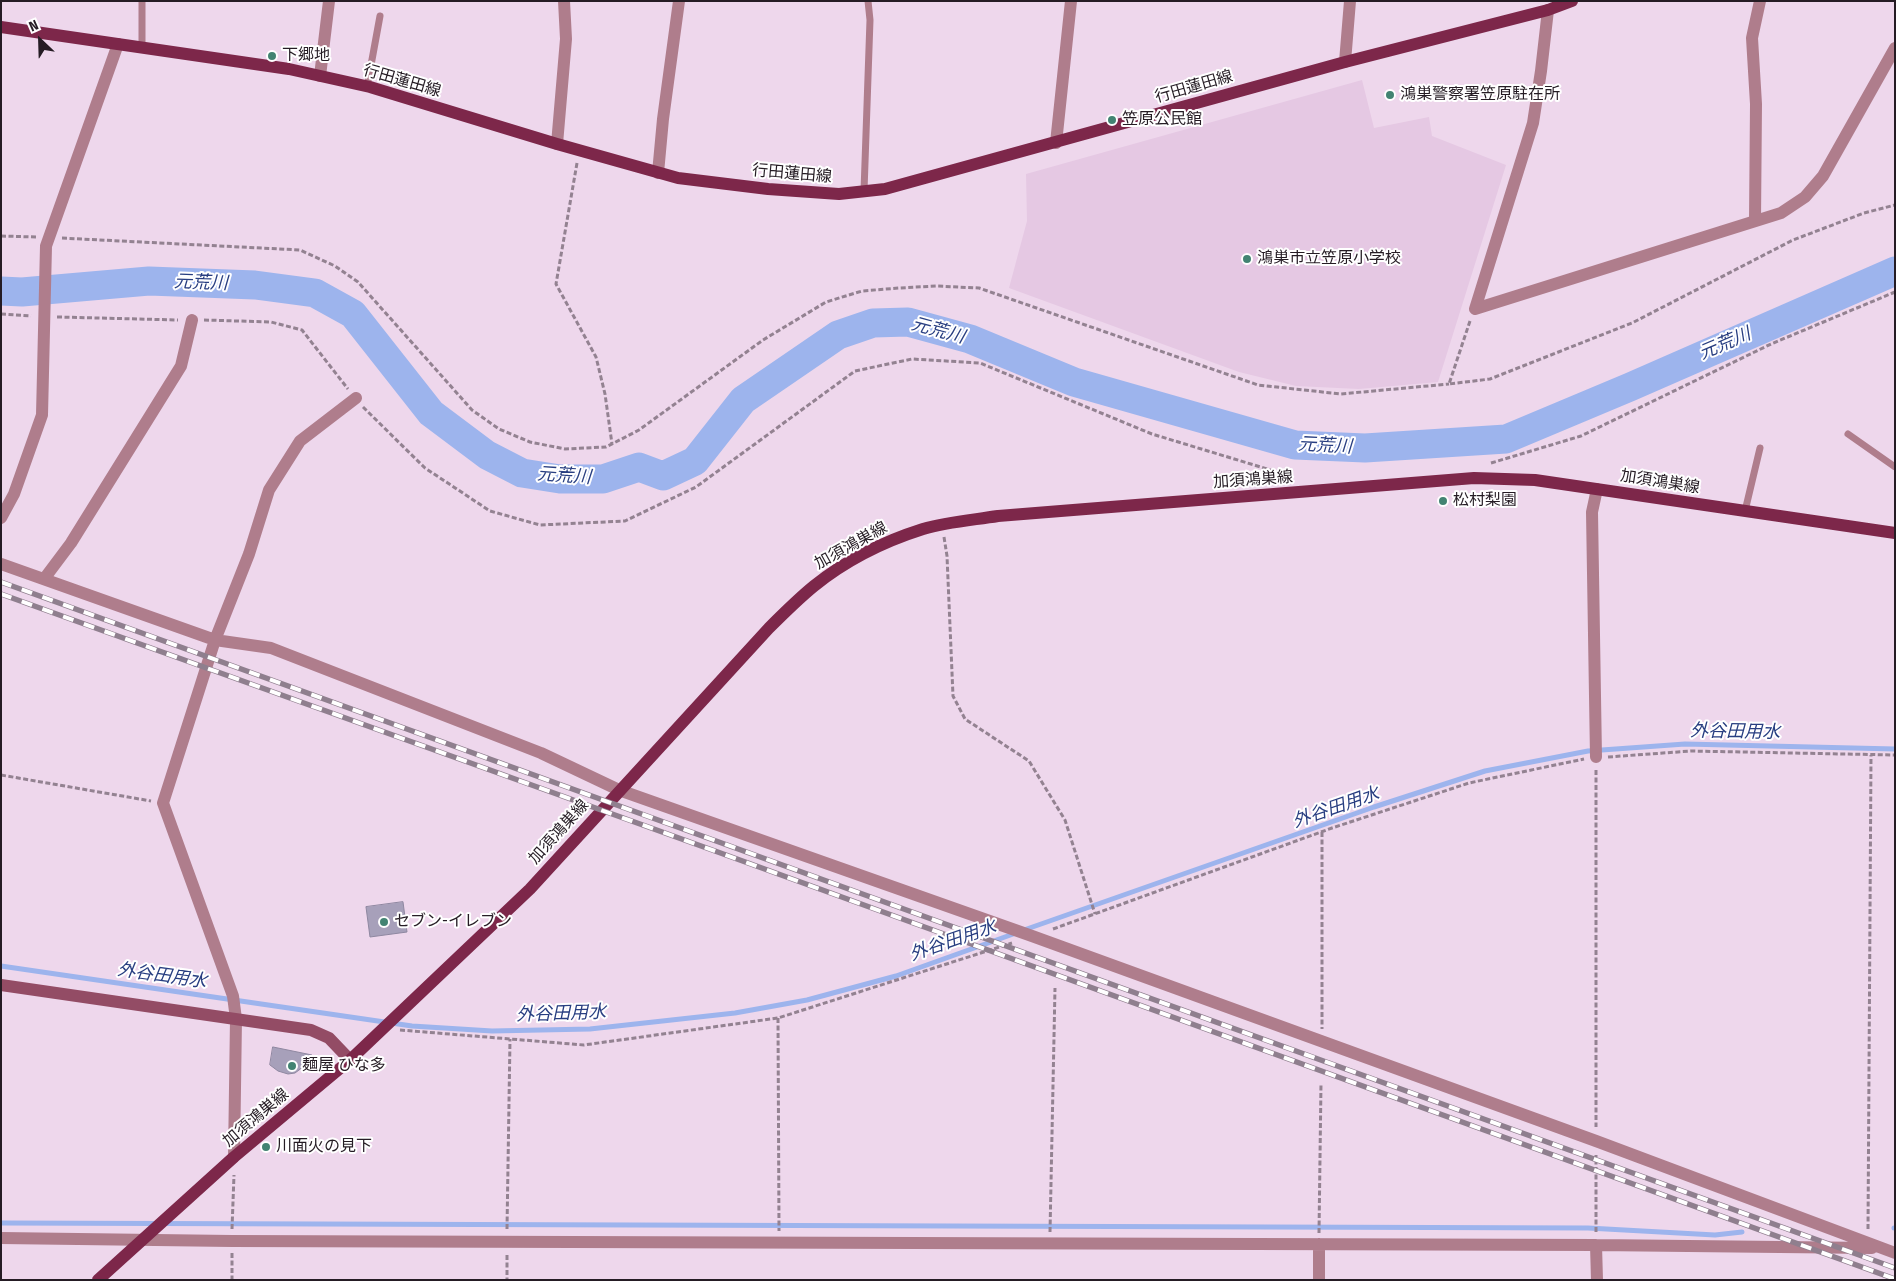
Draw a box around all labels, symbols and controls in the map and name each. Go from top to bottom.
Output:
north arrow [15,15,65,65]
text: N [26,16,41,35]
place label: 下郷地 [282,46,330,66]
marker: 下郷地 [266,50,278,62]
street label: 行田蓮田線 [361,61,443,101]
street label: 行田蓮田線 [1153,67,1235,107]
place label: 鴻巣警察署笠原駐在所 [1400,85,1560,105]
marker: 鴻巣警察署笠原駐在所 [1384,89,1396,101]
place label: 笠原公民館 [1122,110,1202,130]
marker: 笠原公民館 [1106,114,1118,126]
street label: 行田蓮田線 [751,161,833,187]
place label: 鴻巣市立笠原小学校 [1257,249,1401,269]
marker: 鴻巣市立笠原小学校 [1241,253,1253,265]
water label: 元荒川 [174,271,228,295]
water label: 元荒川 [909,314,967,348]
water label: 元荒川 [1696,324,1754,364]
water label: 元荒川 [1297,434,1353,458]
water label: 元荒川 [536,463,592,489]
street label: 加須鴻巣線 [1619,466,1701,498]
street label: 加須鴻巣線 [1212,468,1294,492]
place label: 松村梨園 [1453,491,1517,511]
marker: 松村梨園 [1437,495,1449,507]
street label: 加須鴻巣線 [811,518,891,574]
water label: 外谷田用水 [1690,720,1780,744]
water label: 外谷田用水 [1290,783,1382,833]
street label: 加須鴻巣線 [525,796,593,868]
place label: セブン-イレブン [394,912,512,932]
marker: セブン-イレブン [378,916,390,928]
water label: 外谷田用水 [907,916,999,966]
water label: 外谷田用水 [116,959,208,993]
water label: 外谷田用水 [516,1002,606,1026]
place label: 麺屋 ひな多 [302,1056,386,1076]
marker: 麺屋 ひな多 [286,1060,298,1072]
street label: 加須鴻巣線 [219,1085,293,1151]
place label: 川面火の見下 [276,1137,372,1157]
marker: 川面火の見下 [260,1141,272,1153]

